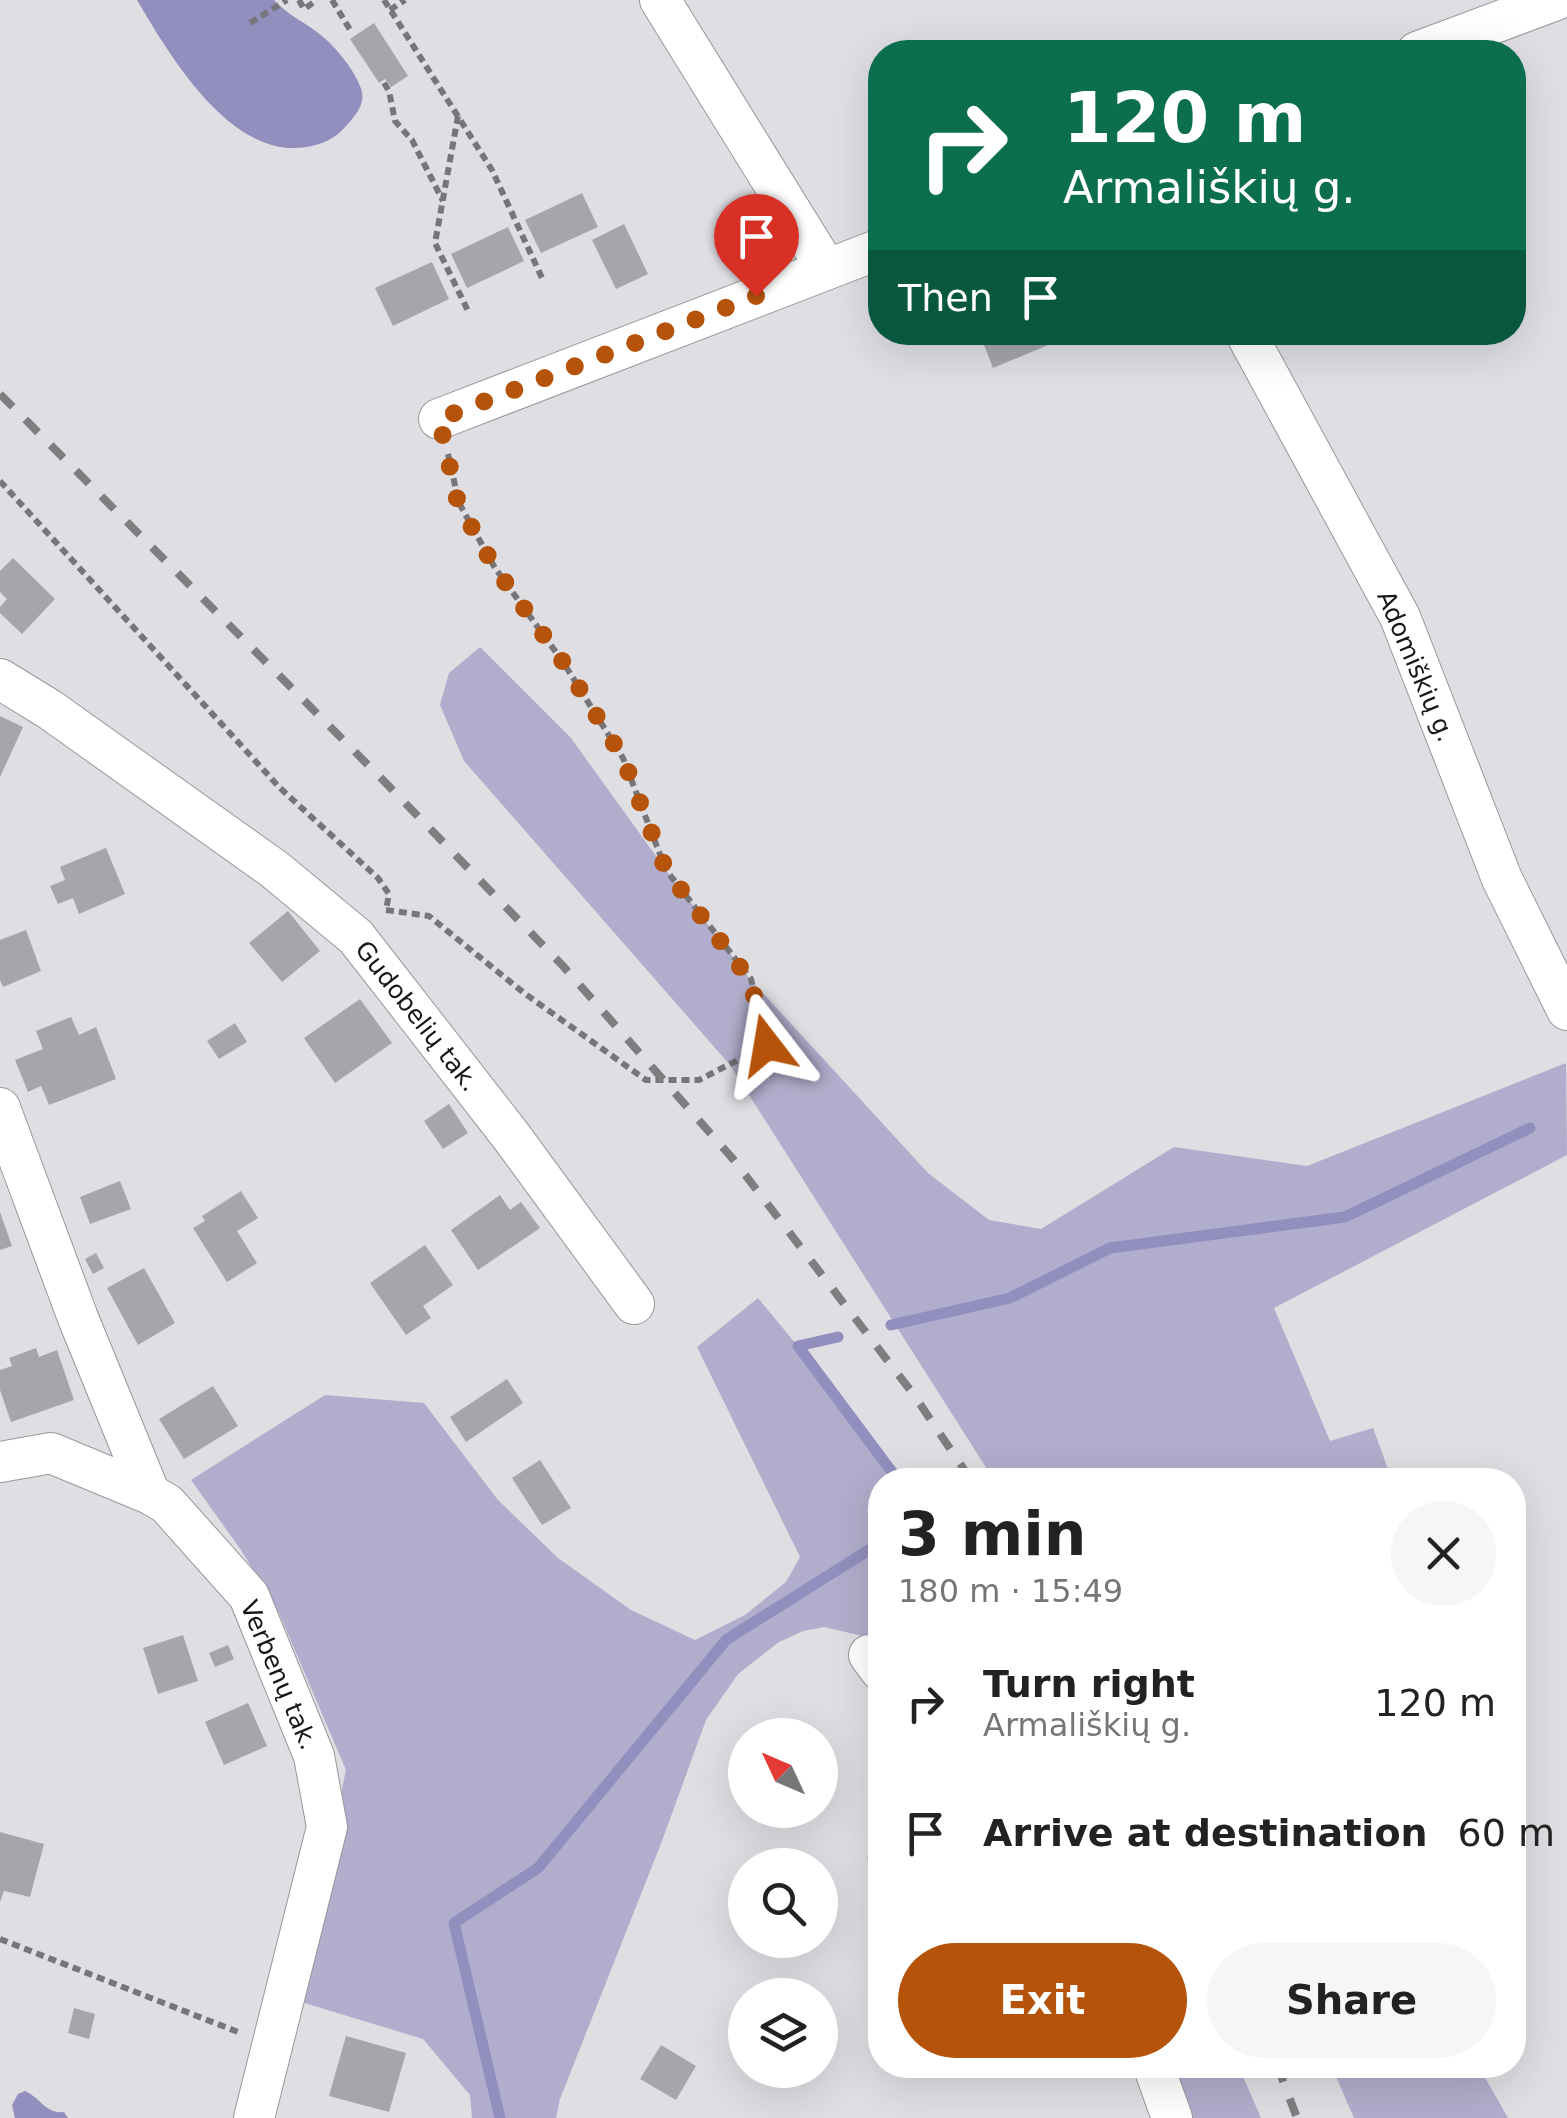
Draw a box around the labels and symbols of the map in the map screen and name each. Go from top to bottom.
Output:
pin [714,194,799,297]
street label: Adomiškių g. [1371,586,1461,746]
street label: Gudobelių tak. [349,935,485,1097]
position arrow [715,993,819,1097]
street label: Verbenų tak. [235,1596,323,1754]
north arrow [728,1718,838,1828]

